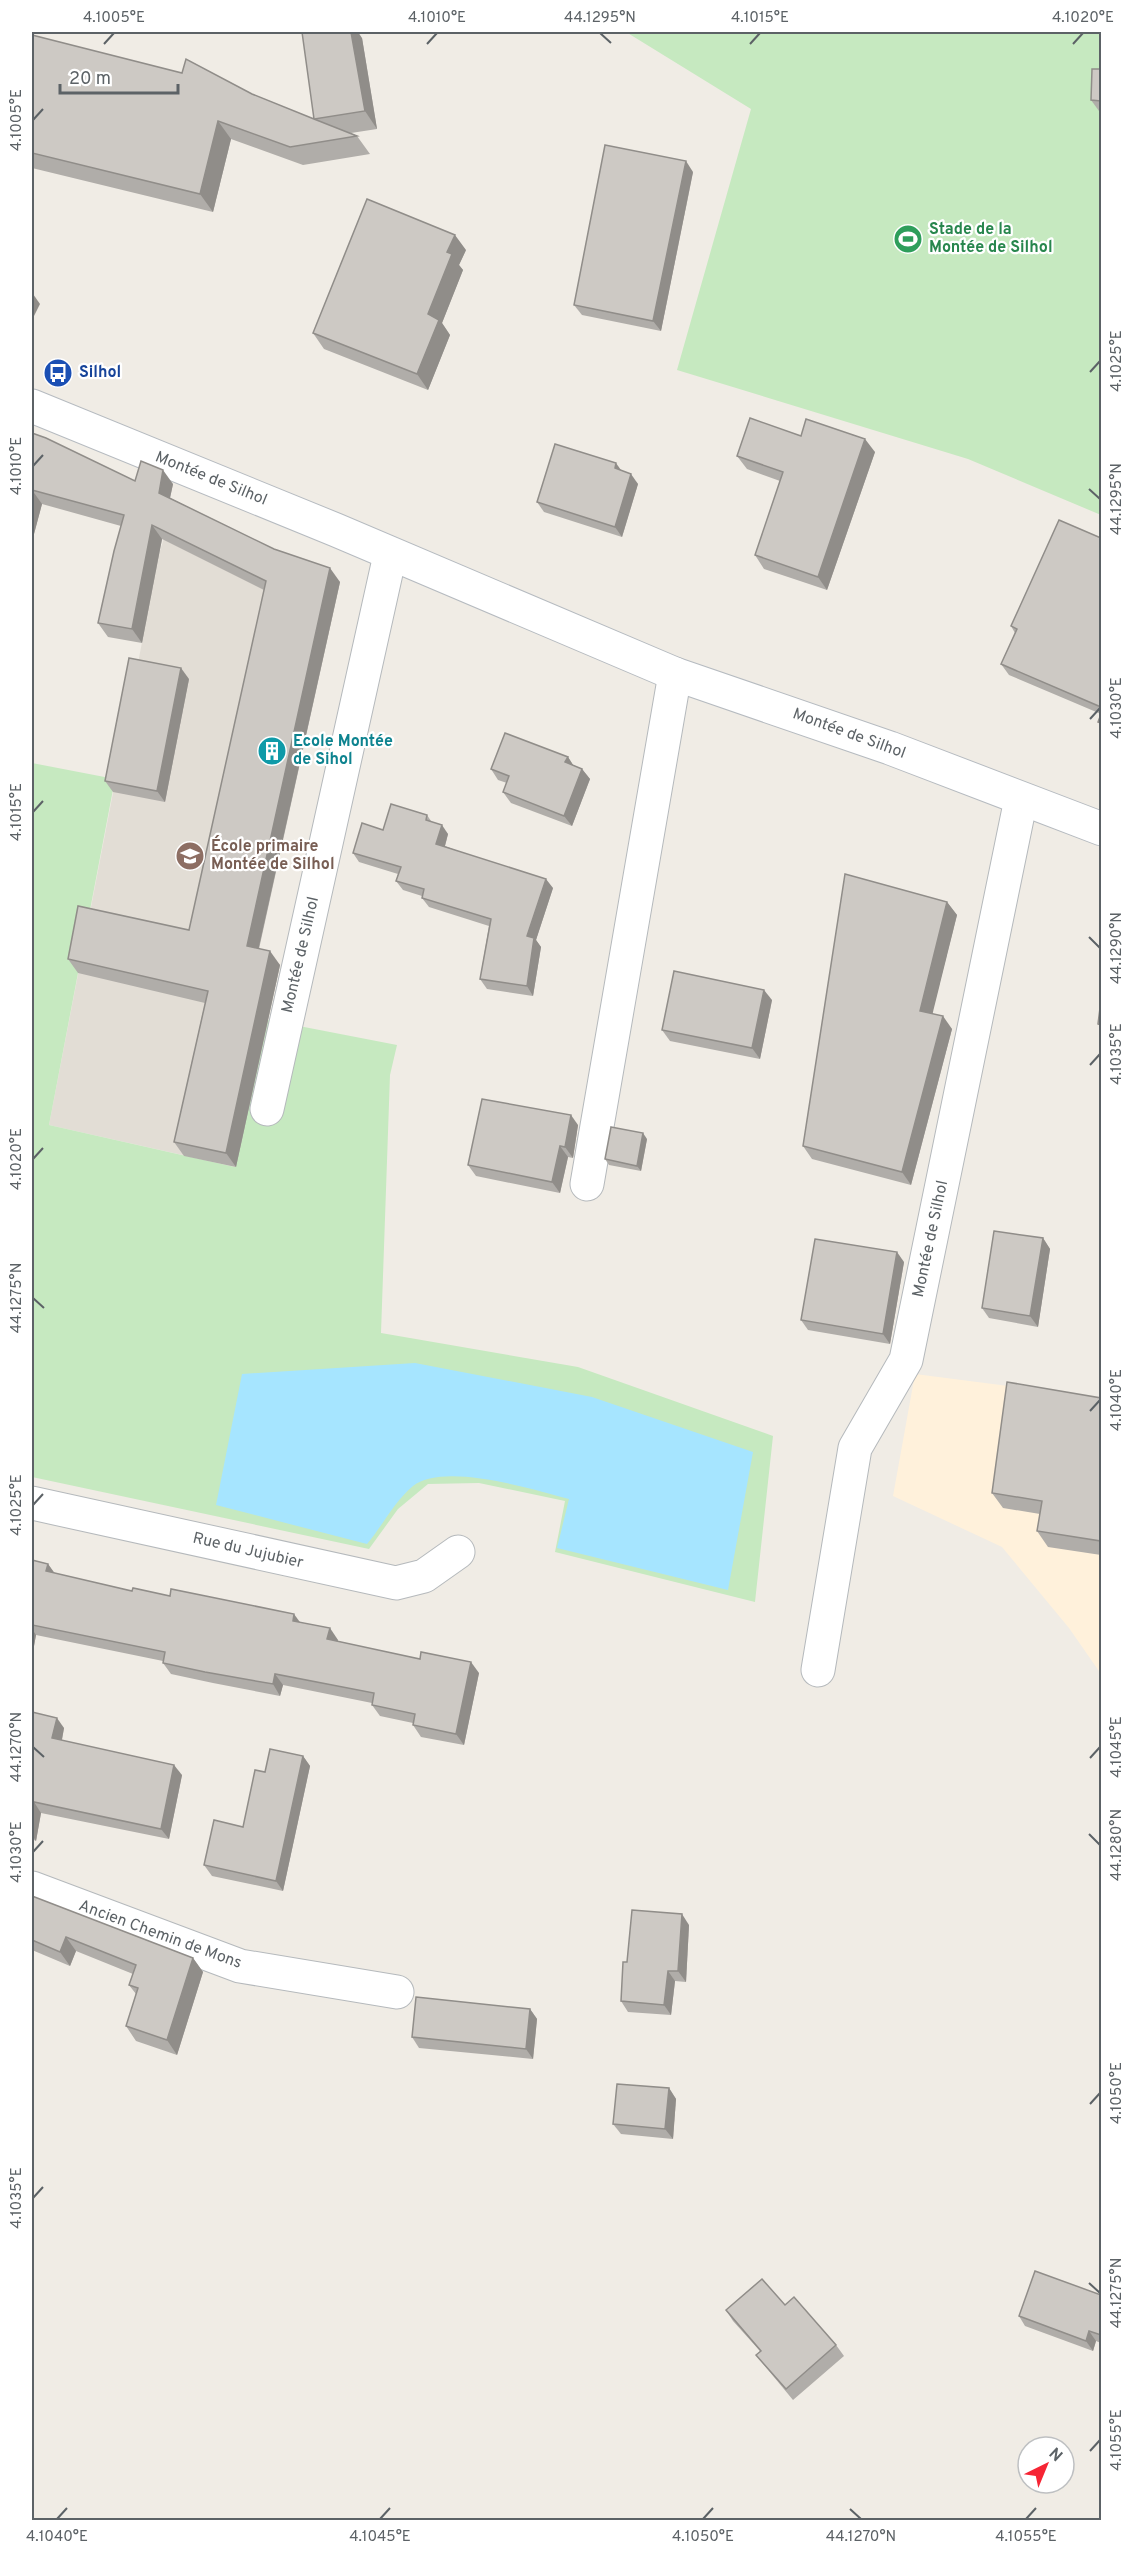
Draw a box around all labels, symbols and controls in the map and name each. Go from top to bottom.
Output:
text: 4.1005°E [83,9,145,28]
text: 4.1010°E [408,9,466,28]
text: 44.1295°N [564,9,636,28]
text: 4.1015°E [731,9,789,28]
text: 4.1020°E [1052,9,1114,28]
scale bar [60,57,178,95]
text: 20 m [69,68,111,91]
text: 4.1005°E [8,89,27,151]
place label: Stade de la Montée de Silhol [929,220,1053,258]
sports icon: Stade de la Montée de Silhol [892,223,924,255]
text: 4.1025°E [1108,330,1127,392]
bus stop icon: Silhol [42,357,74,389]
place label: Silhol [79,363,121,383]
text: 4.1010°E [8,437,27,495]
street label: Montée de Silhol [152,447,270,511]
text: 44.1295°N [1108,463,1127,535]
text: 4.1030°E [1108,677,1127,739]
street label: Montée de Silhol [790,704,908,764]
place label: Ecole Montée de Sihol [293,732,393,770]
building icon: Ecole Montée de Sihol [256,735,288,767]
text: 4.1015°E [8,783,27,841]
place label: École primaire Montée de Silhol [211,835,335,875]
school or university icon: École primaire Montée de Silhol [174,840,206,872]
street label: Montée de Silhol [278,895,324,1015]
text: 44.1290°N [1108,912,1127,984]
text: 4.1035°E [1108,1023,1127,1085]
text: 4.1020°E [8,1128,27,1190]
street label: Montée de Silhol [909,1179,953,1299]
text: 44.1275°N [8,1263,27,1333]
text: 4.1040°E [1108,1369,1127,1431]
text: 4.1025°E [8,1474,27,1536]
street label: Rue du Jujubier [191,1529,305,1573]
text: 44.1270°N [8,1712,27,1782]
text: 4.1045°E [1108,1716,1127,1778]
text: 44.1280°N [1108,1809,1127,1881]
text: 4.1030°E [8,1821,27,1883]
street label: Ancien Chemin de Mons [76,1896,244,1974]
text: 4.1050°E [1108,2062,1127,2124]
text: 4.1035°E [8,2167,27,2229]
text: 44.1275°N [1108,2258,1127,2328]
text: 4.1055°E [1108,2409,1127,2471]
north arrow [1016,2435,1076,2495]
text: N [1044,2444,1066,2467]
text: 4.1040°E [26,2528,88,2547]
text: 4.1045°E [349,2528,411,2547]
text: 4.1050°E [672,2528,734,2547]
text: 44.1270°N [826,2528,896,2547]
text: 4.1055°E [995,2528,1057,2547]

